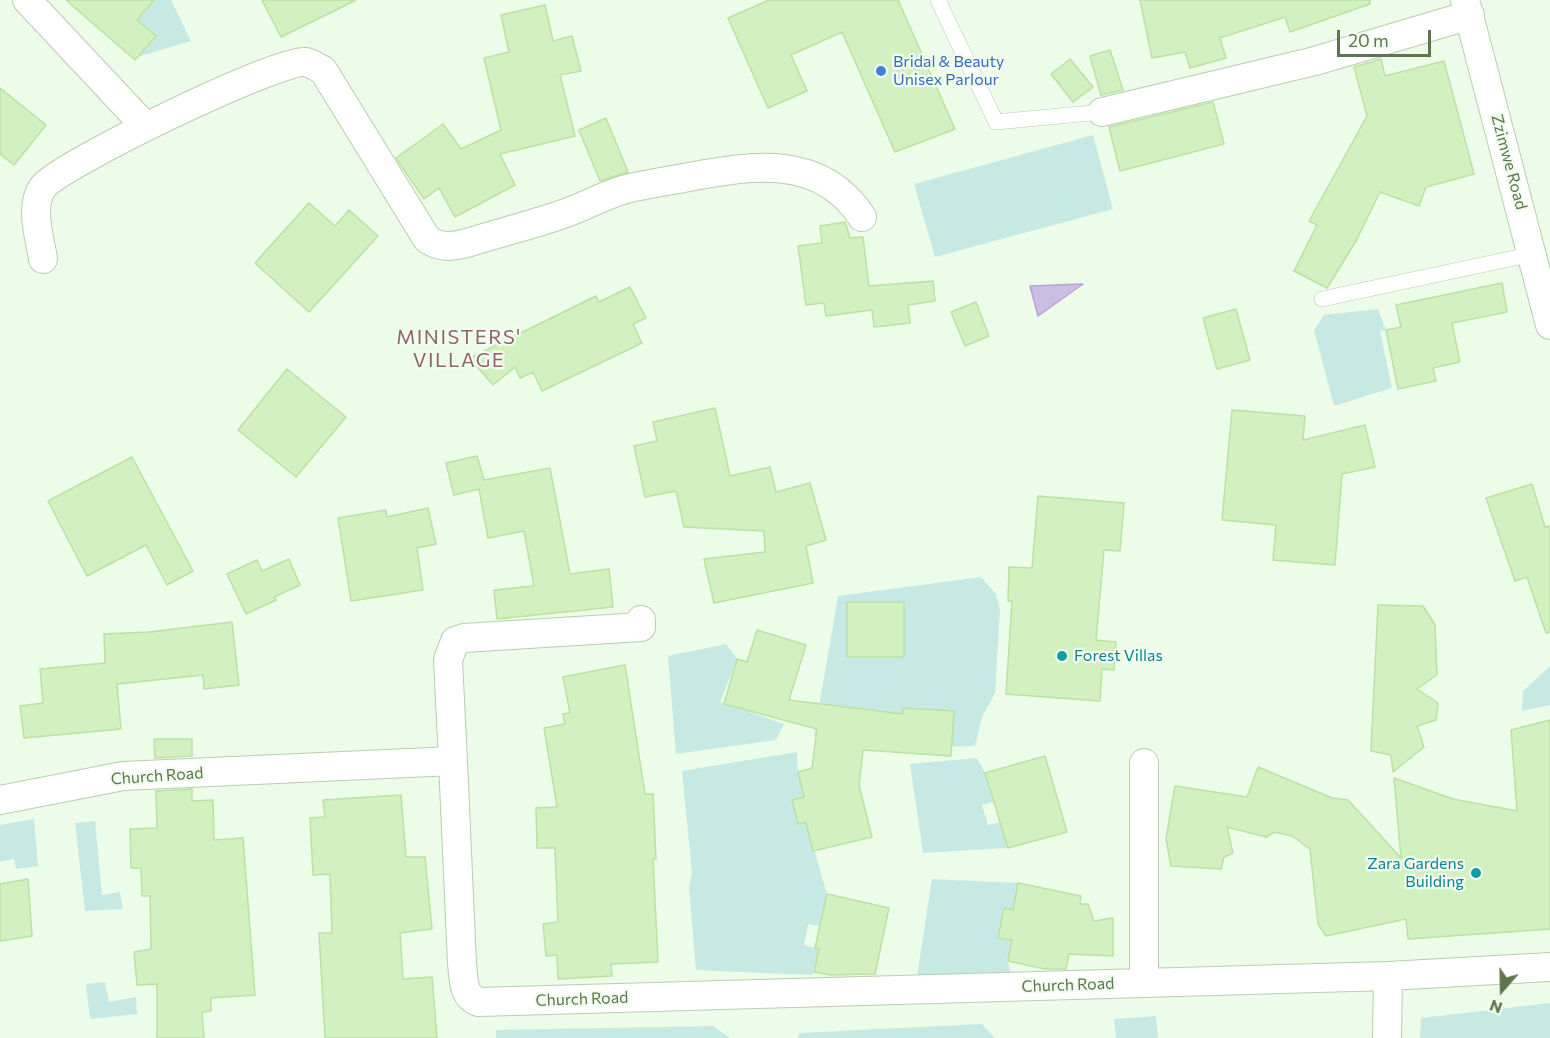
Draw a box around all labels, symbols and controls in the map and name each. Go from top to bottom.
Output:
scale bar [1340,18,1434,56]
text: 20 m [1348,29,1389,51]
place label: Bridal & Beauty Unisex Parlour [893,52,1004,90]
marker: Bridal & Beauty Unisex Parlour [874,64,888,78]
street label: Zzimwe Road [1487,112,1531,212]
district label: MINISTERS' VILLAGE [396,325,522,372]
place label: Forest Villas [1074,646,1163,666]
marker: Forest Villas [1055,649,1069,663]
street label: Church Road [110,763,204,789]
place label: Zara Gardens Building [1367,854,1464,892]
marker: Zara Gardens Building [1469,866,1483,880]
north arrow [1472,960,1532,1020]
street label: Church Road [1021,974,1115,996]
street label: Church Road [535,988,629,1010]
text: N [1487,996,1505,1018]

